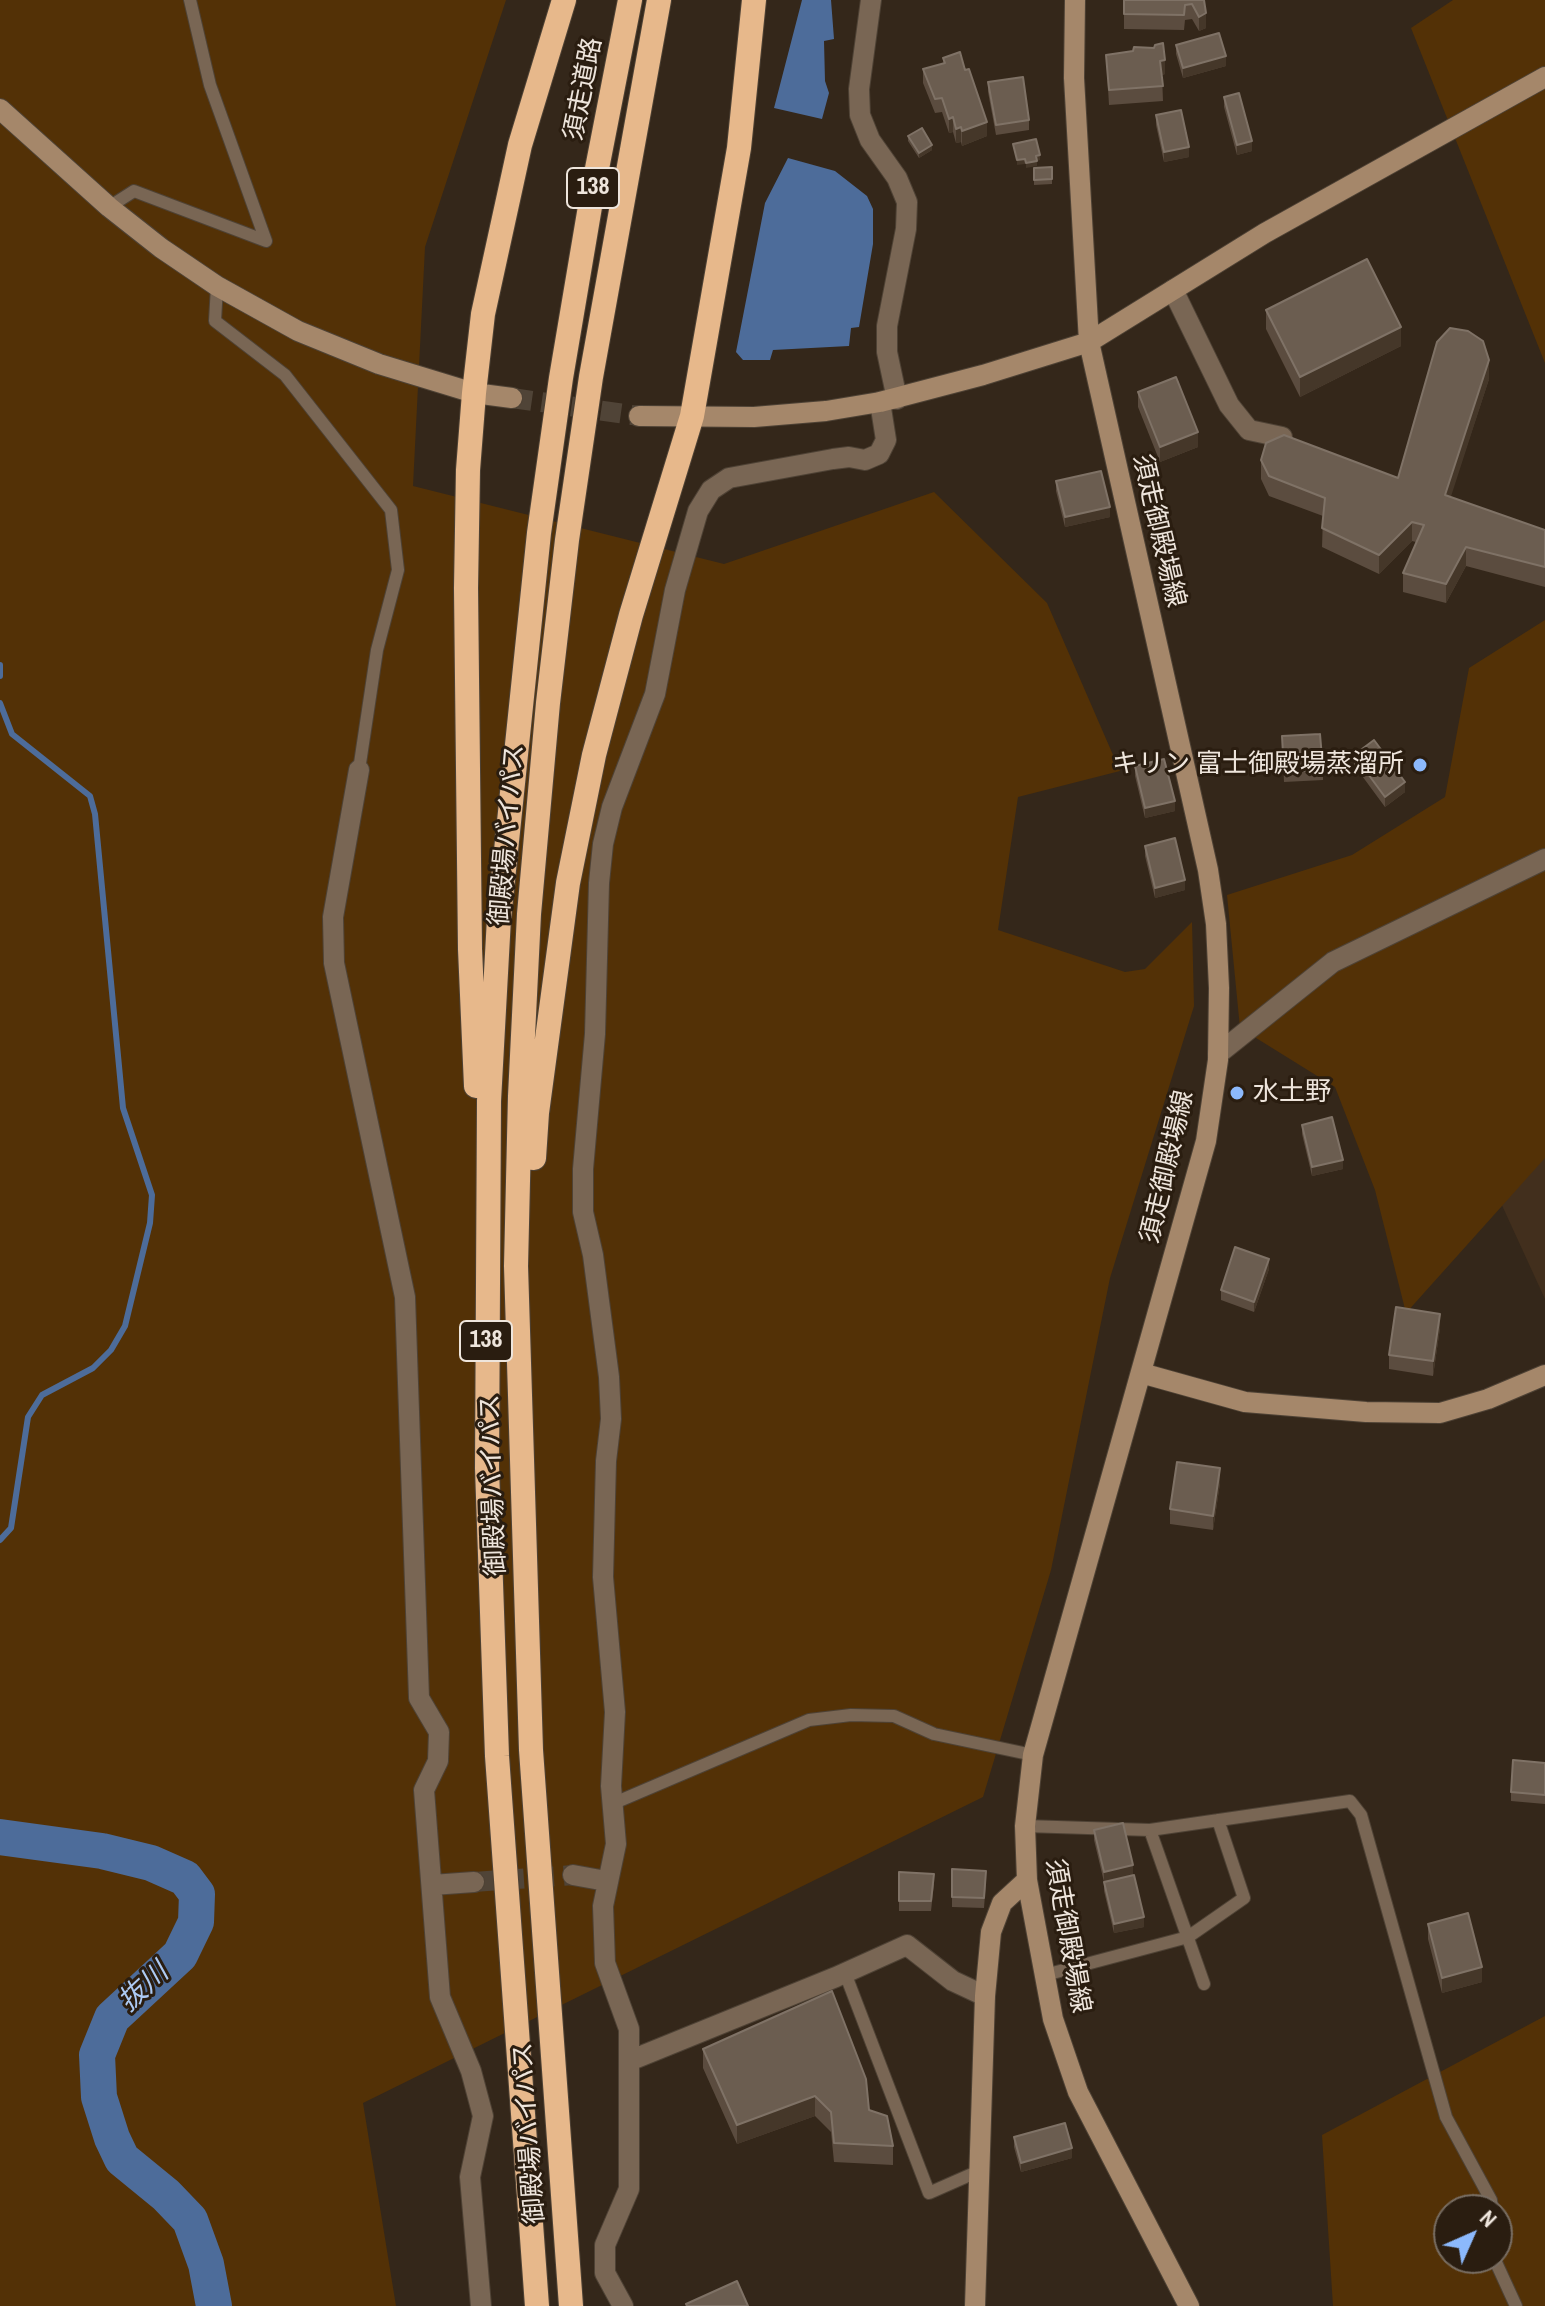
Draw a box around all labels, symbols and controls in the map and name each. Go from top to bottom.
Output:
street label: 須走道路 [559,35,609,143]
road number: 138 [567,168,619,208]
street label: 須走御殿場線 [1125,451,1191,611]
street label: 御殿場バイパス [485,743,531,927]
place label: キリン 富士御殿場蒸溜所 [1112,749,1404,781]
marker: キリン 富士御殿場蒸溜所 [1411,756,1429,774]
place label: 水土野 [1253,1077,1331,1109]
marker: 水土野 [1228,1084,1246,1102]
street label: 須走御殿場線 [1135,1087,1201,1247]
road number: 138 [460,1321,512,1361]
street label: 御殿場バイパス [475,1394,513,1576]
street label: 須走御殿場線 [1038,1856,1096,2016]
water label: 抜川 [112,1957,176,2019]
street label: 御殿場バイパス [508,2041,552,2225]
north arrow [1433,2194,1513,2274]
text: N [1473,2203,1504,2234]

